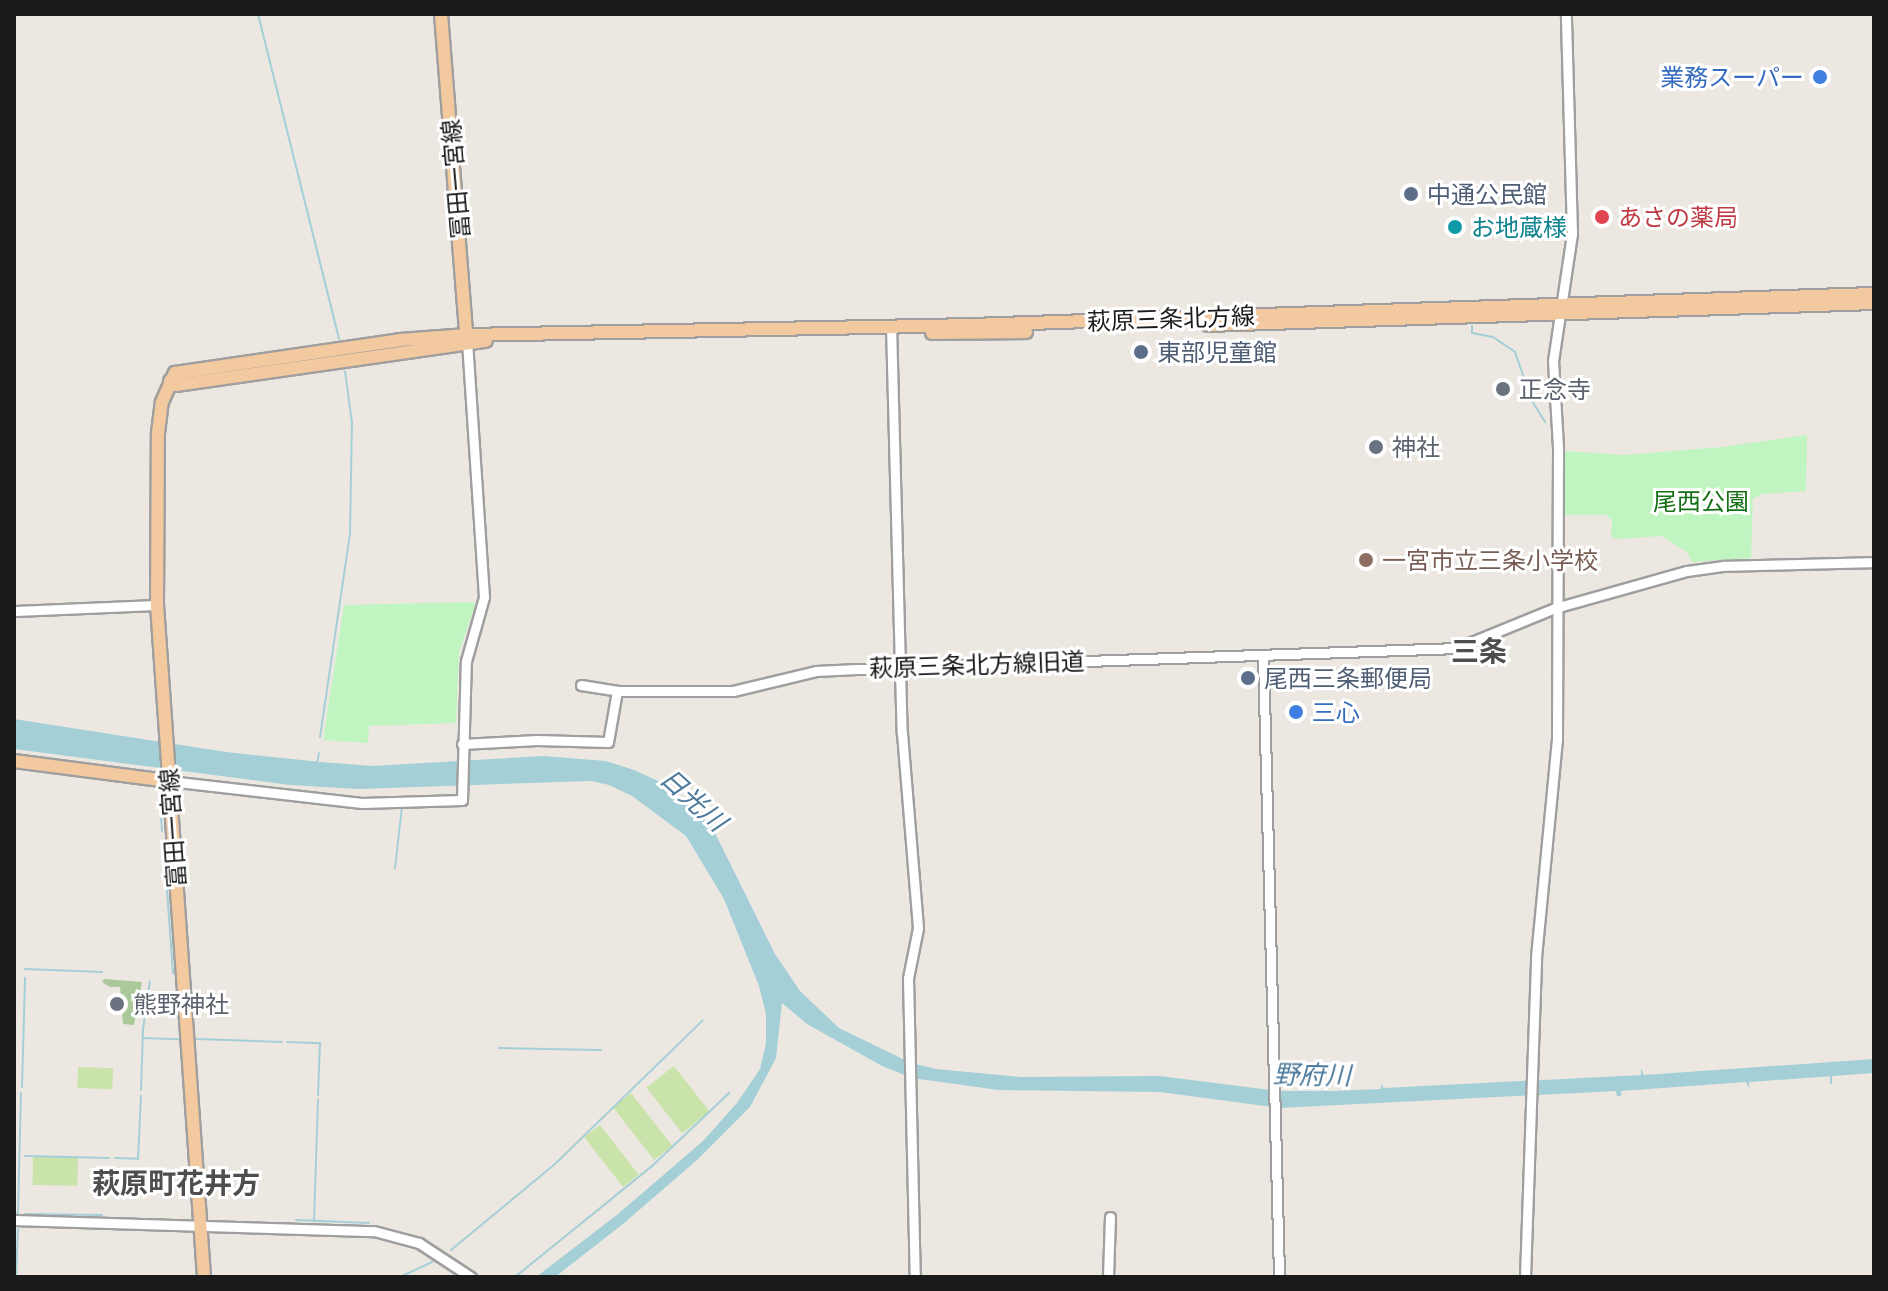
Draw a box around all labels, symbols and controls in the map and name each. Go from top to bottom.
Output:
place label: 業務スーパー [1660,63,1804,91]
marker: 業務スーパー [1811,68,1829,86]
street label: 冨田一宮線 [435,118,475,240]
place label: 中通公民館 [1427,180,1547,208]
marker: 中通公民館 [1402,185,1420,203]
place label: あさの薬局 [1618,203,1738,231]
marker: あさの薬局 [1593,208,1611,226]
place label: お地蔵様 [1471,213,1567,241]
marker: お地蔵様 [1446,218,1464,236]
street label: 萩原三条北方線 [1087,301,1255,335]
place label: 東部児童館 [1157,338,1277,366]
marker: 東部児童館 [1132,343,1150,361]
place label: 正念寺 [1519,375,1591,403]
marker: 正念寺 [1494,380,1512,398]
place label: 神社 [1392,433,1440,461]
marker: 神社 [1367,438,1385,456]
park label: 尾西公園 [1653,487,1749,515]
place label: 一宮市立三条小学校 [1382,546,1598,574]
marker: 一宮市立三条小学校 [1357,551,1375,569]
district label: 三条 [1451,633,1507,667]
street label: 萩原三条北方線旧道 [869,646,1085,682]
place label: 尾西三条郵便局 [1264,664,1432,692]
marker: 尾西三条郵便局 [1239,669,1257,687]
place label: 三心 [1312,698,1360,726]
marker: 三心 [1287,703,1305,721]
water label: 日光川 [655,761,733,837]
street label: 富田一宮線 [153,767,191,889]
place label: 熊野神社 [133,990,229,1018]
marker: 熊野神社 [108,995,126,1013]
water label: 野府川 [1273,1058,1351,1090]
district label: 萩原町花井方 [92,1165,260,1199]

